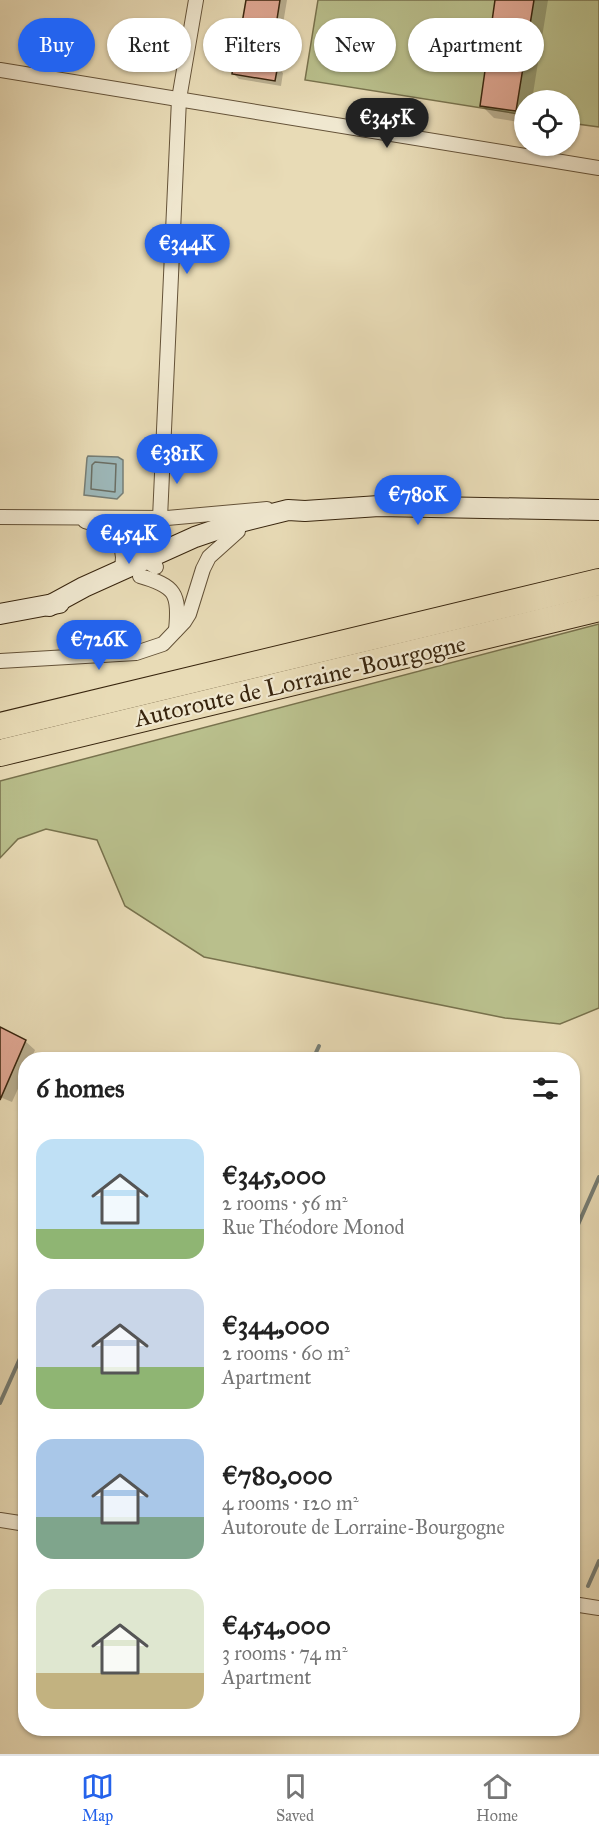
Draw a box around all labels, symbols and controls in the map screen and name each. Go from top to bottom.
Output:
chip: Buy [18,18,95,72]
chip: Rent [107,18,191,72]
chip: Filters [203,18,302,72]
chip: New [314,18,396,72]
chip: Apartment [408,18,544,72]
map controls [514,90,580,156]
button: locate [514,90,580,156]
pin: €345K [345,98,429,149]
text: €345K [360,105,414,129]
pin: €344K [145,224,229,275]
text: €344K [159,231,215,255]
pin: €381K [135,434,219,485]
text: €381K [151,441,203,465]
pin: €780K [376,475,460,526]
text: €780K [388,482,448,506]
pin: €454K [87,514,171,565]
text: €454K [100,521,158,545]
pin: €726K [57,620,141,671]
text: €726K [70,627,128,651]
street label: Autoroute de Lorraine-Bourgogne [130,628,469,734]
text: 6 homes [36,1072,125,1104]
icon: filters [529,1072,562,1105]
text: €345,000 [222,1159,326,1191]
icon: home [84,1163,156,1235]
text: 2 rooms · 56 m² [222,1191,348,1215]
text: Rue Théodore Monod [222,1215,404,1239]
text: €344,000 [222,1309,330,1341]
icon: home [84,1313,156,1385]
text: 2 rooms · 60 m² [222,1341,350,1365]
text: Apartment [222,1365,311,1389]
text: €780,000 [222,1459,333,1491]
icon: home [84,1463,156,1535]
text: 4 rooms · 120 m² [222,1491,359,1515]
text: Autoroute de Lorraine-Bourgogne [222,1515,505,1539]
text: €454,000 [222,1609,331,1641]
icon: home [84,1613,156,1685]
text: 3 rooms · 74 m² [222,1641,347,1665]
text: Apartment [222,1665,311,1689]
tab: Map [81,1770,114,1825]
tab: Saved [276,1770,314,1825]
tab: Home [476,1770,518,1825]

